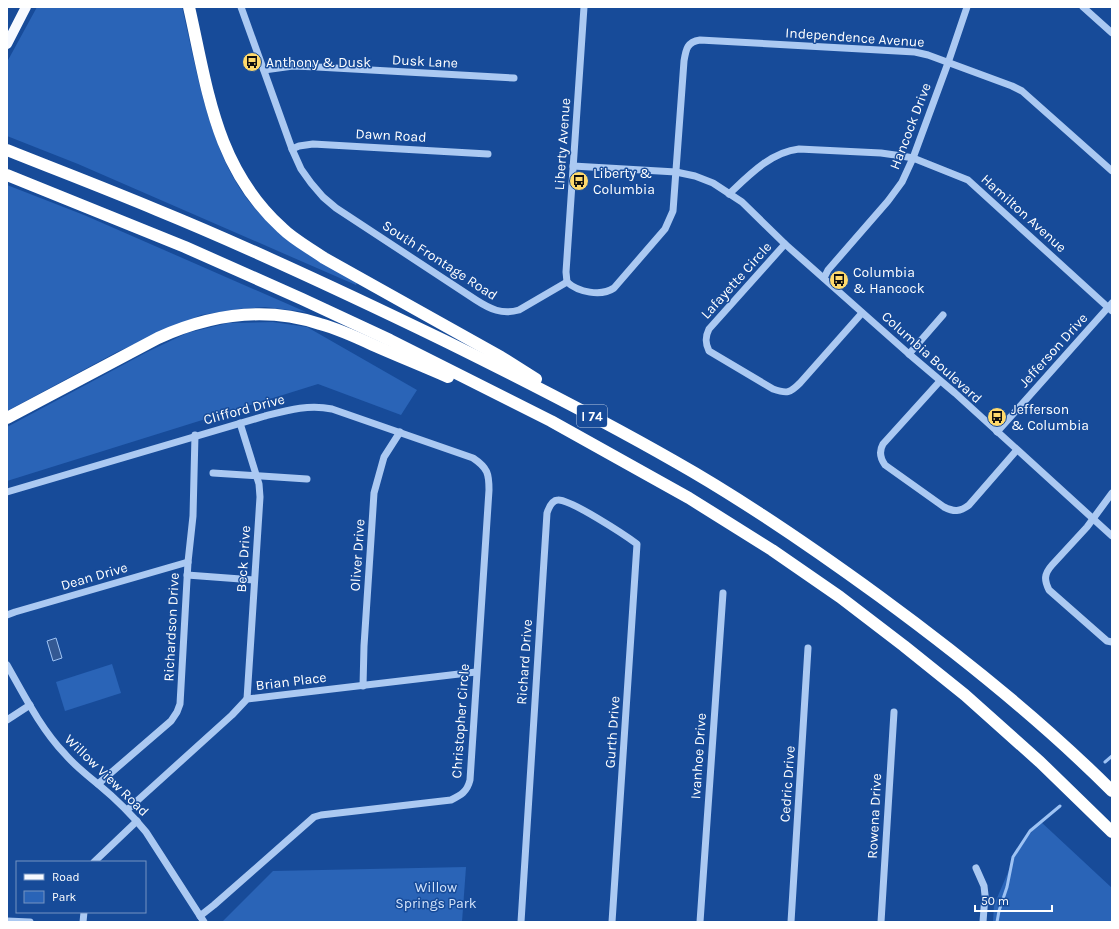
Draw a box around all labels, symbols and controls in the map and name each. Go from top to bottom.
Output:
street label: Independence Avenue [785,24,925,51]
bus stop icon: Anthony & Dusk [241,51,263,73]
street label: Dusk Lane [391,51,458,72]
place label: Anthony & Dusk [266,54,371,71]
street label: Hancock Drive [886,80,935,172]
street label: Liberty Avenue [551,97,574,191]
street label: Dawn Road [355,125,427,146]
place label: Liberty & Columbia [593,165,655,198]
bus stop icon: Liberty & Columbia [568,170,590,192]
street label: Hamilton Avenue [977,171,1070,256]
street label: South Frontage Road [379,217,500,304]
street label: Lafayette Circle [697,238,775,322]
place label: Columbia & Hancock [853,264,925,297]
bus stop icon: Columbia & Hancock [828,269,850,291]
street label: Columbia Boulevard [878,308,985,407]
street label: Jefferson Drive [1016,310,1091,391]
street label: Clifford Drive [202,390,287,428]
place label: Jefferson & Columbia [1011,401,1089,434]
road number: I 74 [577,405,607,427]
bus stop icon: Jefferson & Columbia [986,406,1008,428]
street label: Oliver Drive [346,518,369,592]
street label: Beck Drive [233,525,254,593]
street label: Dean Drive [59,559,129,594]
street label: Richardson Drive [160,572,183,682]
street label: Richard Drive [513,619,536,705]
street label: Christopher Circle [448,663,473,779]
street label: Brian Place [255,669,327,694]
street label: Gurth Drive [601,695,623,769]
street label: Ivanhoe Drive [687,712,710,800]
street label: Willow View Road [61,731,152,820]
street label: Cedric Drive [776,745,799,823]
street label: Rowena Drive [864,773,885,859]
legend [16,861,146,913]
text: Road [52,870,80,884]
park label: Willow Springs Park [395,879,477,912]
scale bar [975,887,1052,913]
text: Park [52,890,77,904]
text: 50 m [981,894,1009,908]

